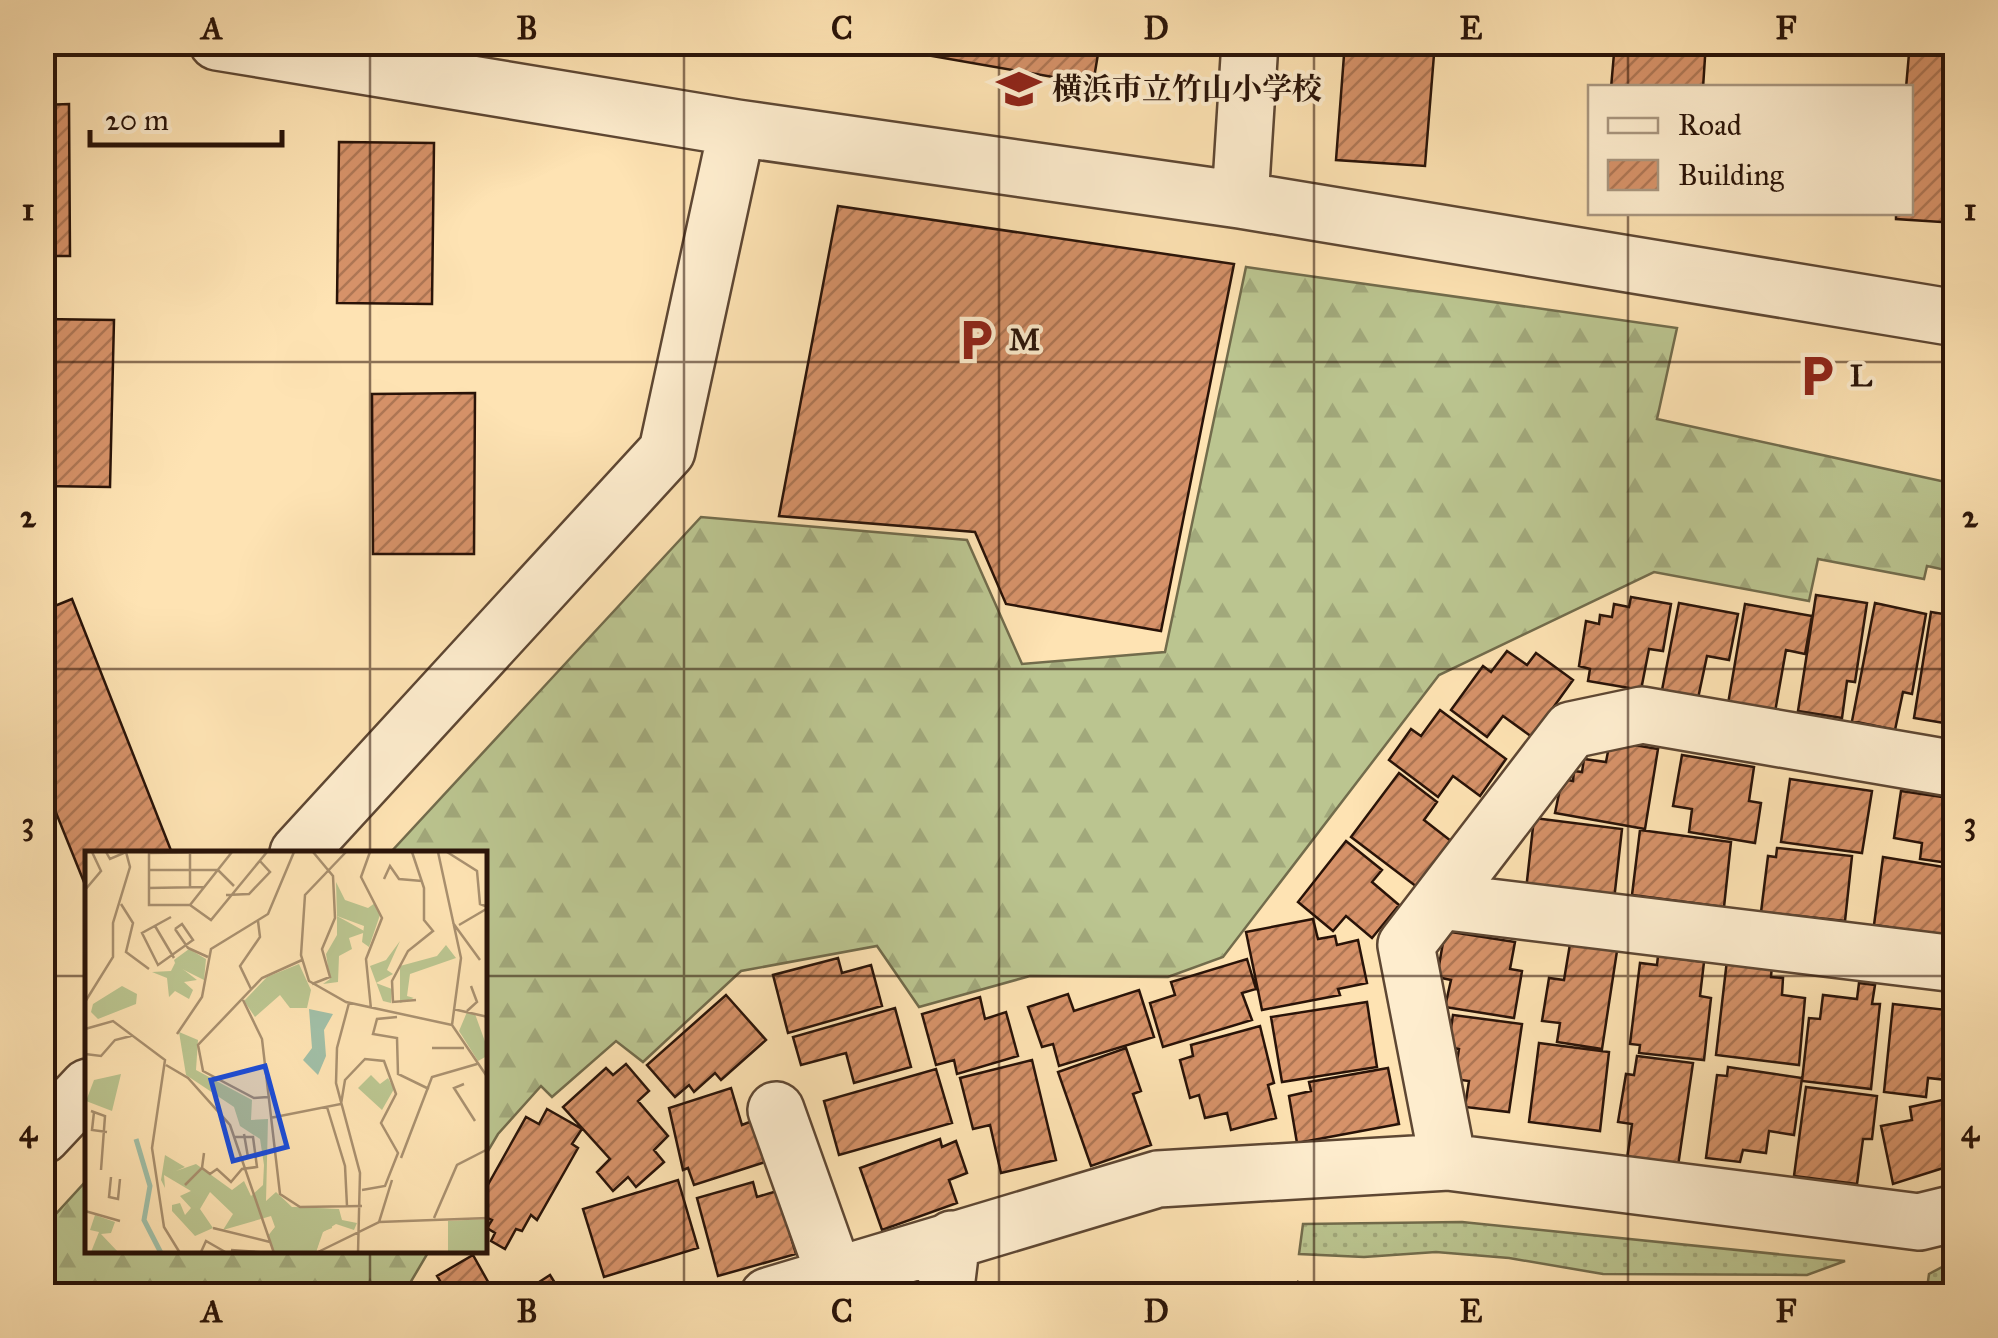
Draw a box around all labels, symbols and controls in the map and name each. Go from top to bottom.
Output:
text: A [199,9,223,48]
text: B [516,9,538,48]
text: C [831,9,853,48]
text: D [1143,9,1169,48]
text: E [1460,9,1483,48]
text: F [1776,9,1797,48]
school or university icon: 横浜市立竹山小学校 [995,65,1043,113]
place label: 横浜市立竹山小学校 [1052,71,1322,107]
scale bar [90,85,282,147]
legend [1588,85,1913,215]
text: 20 m [105,102,169,138]
text: Road [1678,107,1742,143]
text: Building [1678,157,1785,193]
text: 1 [22,190,35,229]
text: 1 [1964,190,1977,229]
parking icon: M [952,316,1000,364]
place label: M [1009,322,1040,358]
parking icon: L [1793,352,1841,400]
place label: L [1850,358,1873,394]
text: 2 [20,497,37,536]
text: 2 [1962,497,1979,536]
text: 3 [22,804,34,843]
text: 3 [1964,804,1976,843]
inset map [85,851,488,1253]
text: 4 [19,1111,38,1150]
text: 4 [1961,1111,1980,1150]
text: A [199,1292,223,1331]
text: B [516,1292,538,1331]
text: C [831,1292,853,1331]
text: D [1143,1292,1169,1331]
text: E [1460,1292,1483,1331]
text: F [1776,1292,1797,1331]

